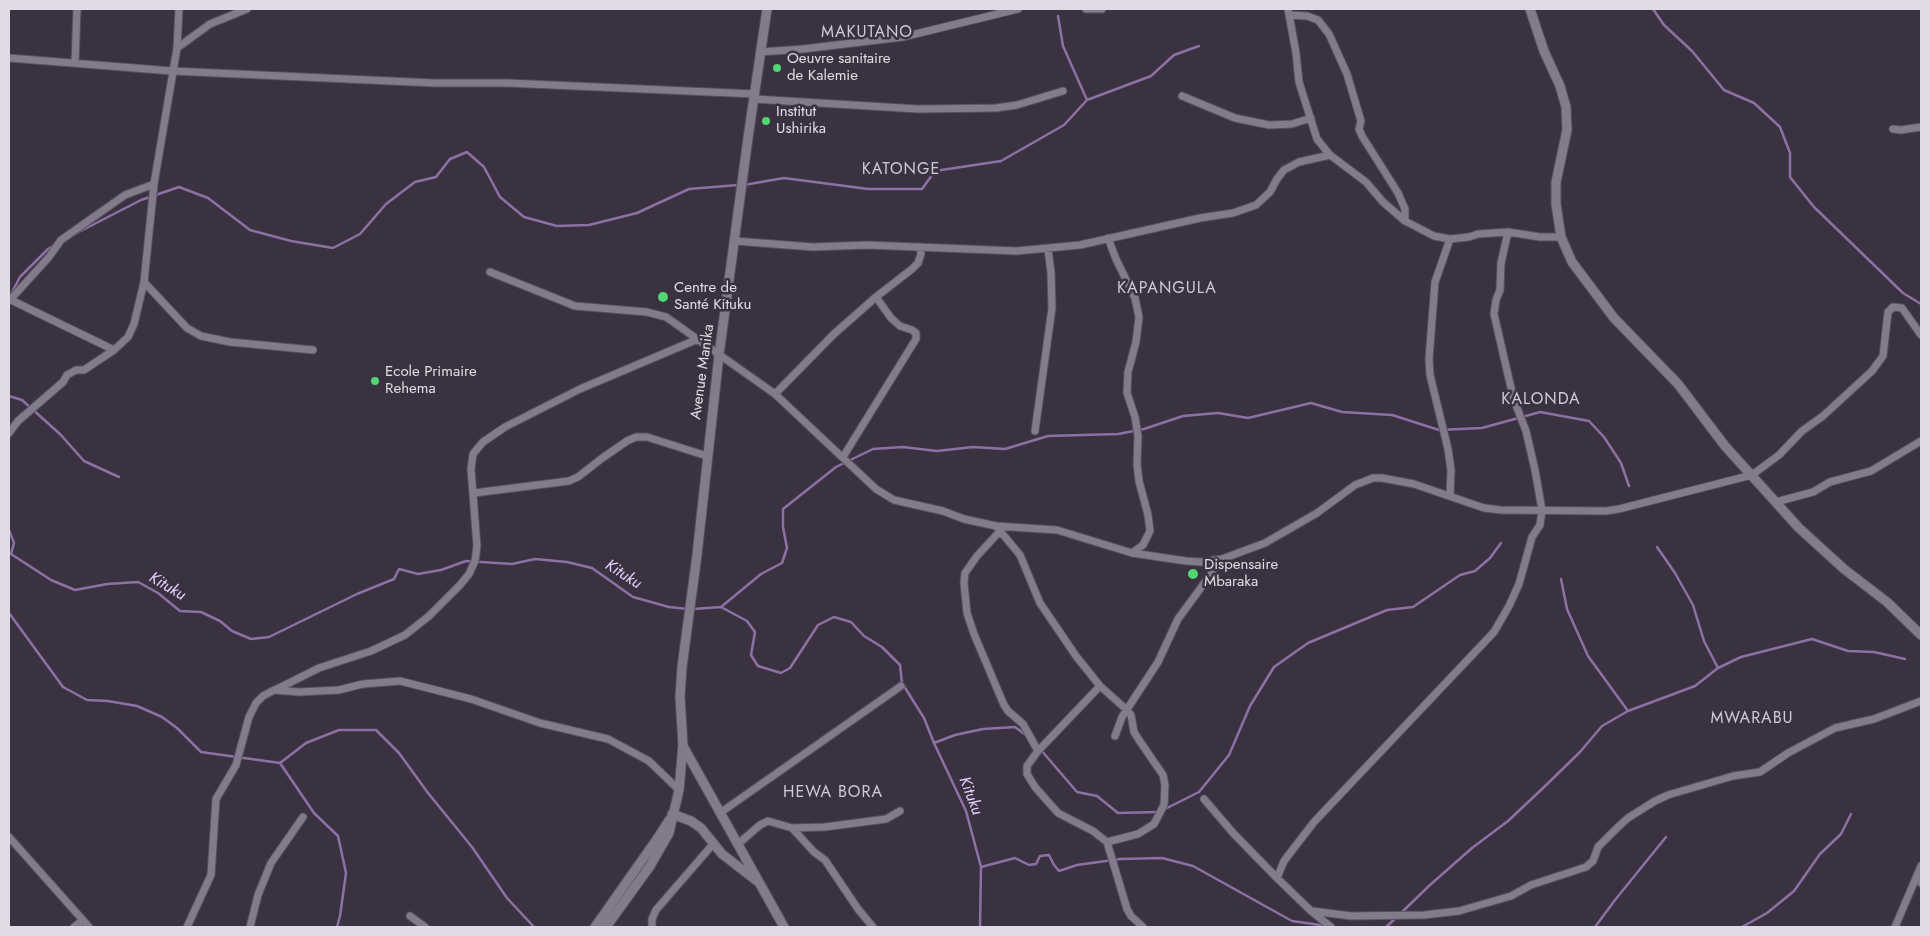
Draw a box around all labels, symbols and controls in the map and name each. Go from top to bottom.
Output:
district label: MAKUTANO [820,23,914,43]
place label: Oeuvre sanitaire de Kalemie [787,50,891,85]
marker: Oeuvre sanitaire de Kalemie [771,62,783,74]
place label: Institut Ushirika [776,103,826,138]
marker: Institut Ushirika [760,115,772,127]
district label: KATONGE [861,160,941,180]
place label: Centre de Santé Kituku [674,279,751,314]
district label: KAPANGULA [1116,279,1218,299]
marker: Centre de Santé Kituku [656,290,670,304]
street label: Avenue Manika [687,323,719,421]
place label: Ecole Primaire Rehema [385,363,477,398]
marker: Ecole Primaire Rehema [369,375,381,387]
district label: KALONDA [1500,390,1582,410]
water label: Kituku [601,556,645,594]
place label: Dispensaire Mbaraka [1204,556,1278,591]
marker: Dispensaire Mbaraka [1186,567,1200,581]
water label: Kituku [145,569,189,605]
district label: MWARABU [1710,709,1794,729]
water label: Kituku [954,774,986,818]
district label: HEWA BORA [782,783,884,803]

